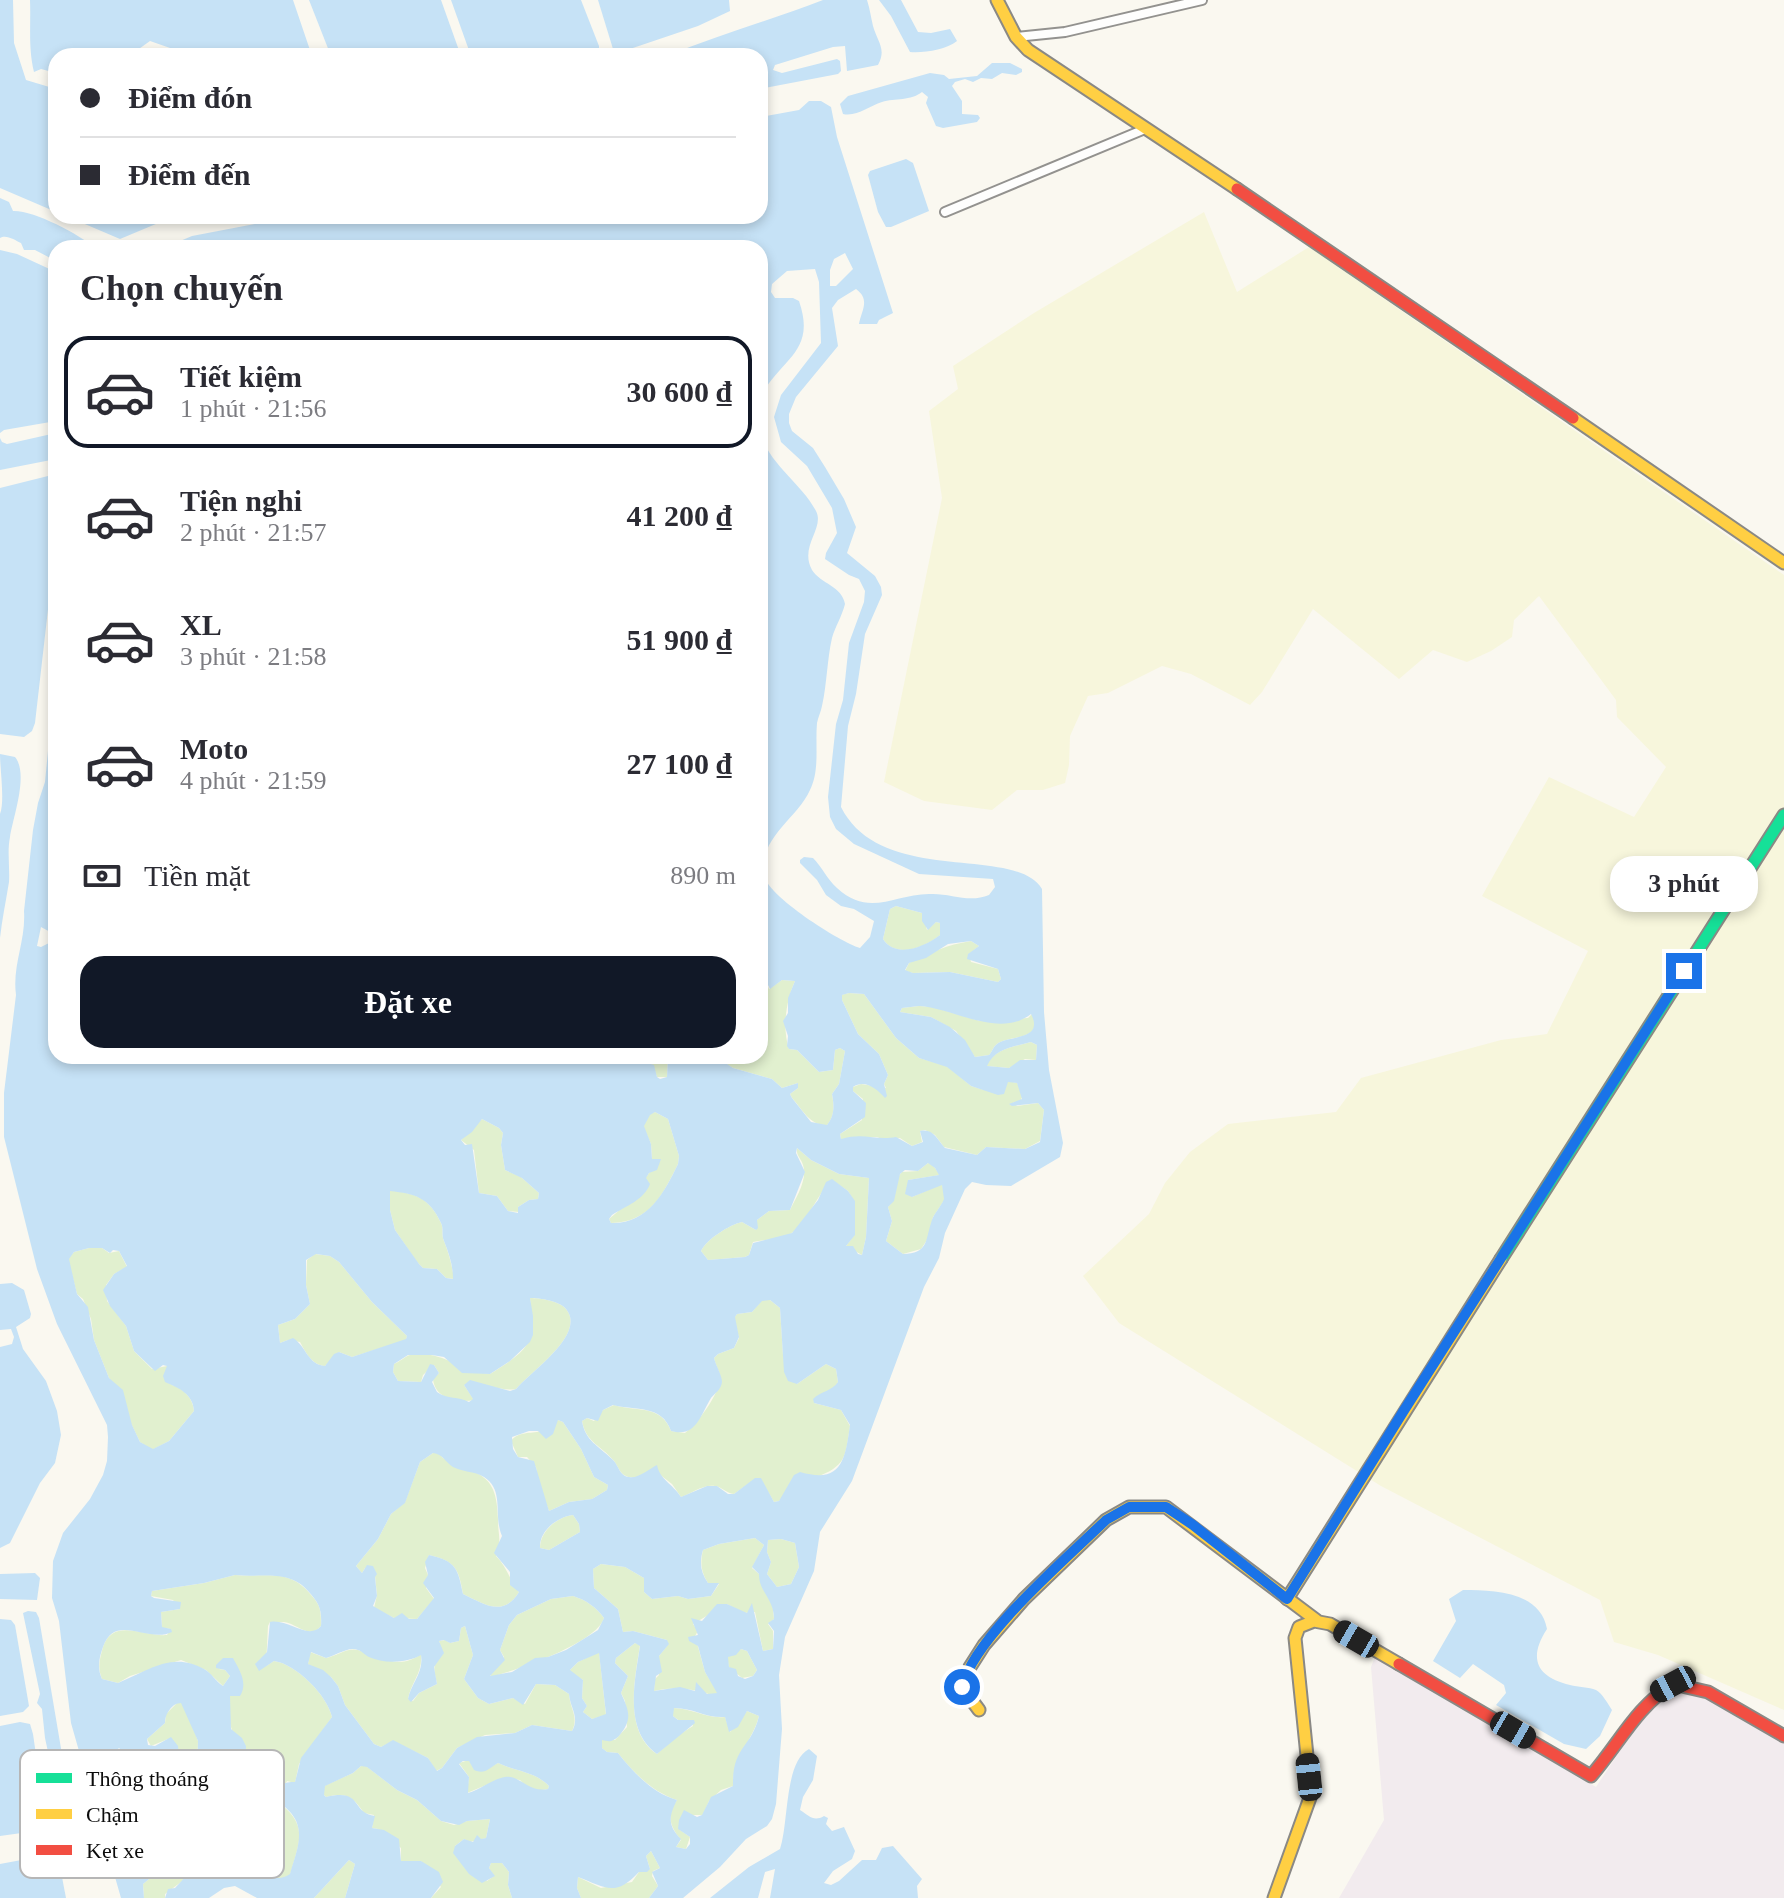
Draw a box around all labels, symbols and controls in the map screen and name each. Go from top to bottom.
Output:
text: Điểm đón [128,81,252,114]
text: Điểm đến [128,158,251,191]
text: Chọn chuyến [80,268,283,308]
icon: car [84,356,156,428]
text: Tiết kiệm [180,360,302,393]
text: 30 600 ₫ [627,375,732,408]
text: 1 phút · 21:56 [180,394,327,423]
icon: car [84,480,156,552]
text: Tiện nghi [180,484,302,517]
text: 41 200 ₫ [627,499,732,532]
text: 2 phút · 21:57 [180,518,327,547]
icon: car [84,604,156,676]
text: XL [180,608,222,641]
text: 51 900 ₫ [627,623,732,656]
text: 3 phút · 21:58 [180,642,327,671]
icon: car [84,728,156,800]
text: Moto [180,732,248,765]
text: 27 100 ₫ [627,747,732,780]
text: 4 phút · 21:59 [180,766,327,795]
icon: cash [80,854,124,898]
callout: 3 phút [1610,855,1758,911]
text: Tiền mặt [144,859,250,892]
text: 890 m [670,861,736,890]
text: 3 phút [1648,869,1720,898]
route end [1666,953,1702,989]
button: Đặt xe [80,956,736,1048]
car [1329,1617,1383,1661]
car [1646,1662,1700,1706]
route start [944,1669,980,1705]
car [1486,1708,1540,1752]
legend [20,1750,284,1878]
car [1295,1752,1323,1802]
text: Thông thoáng [86,1766,209,1791]
text: Chậm [86,1802,139,1827]
text: Kẹt xe [86,1838,144,1863]

